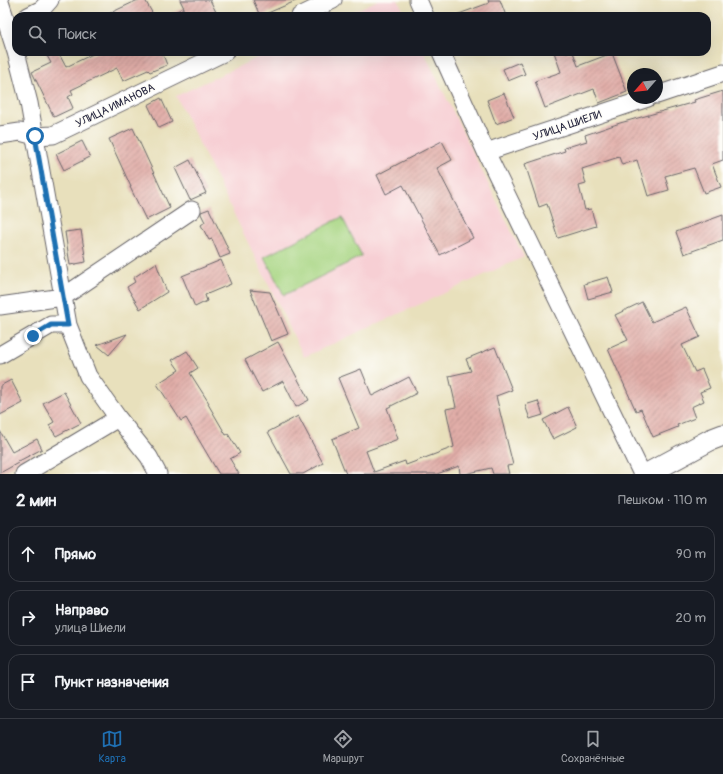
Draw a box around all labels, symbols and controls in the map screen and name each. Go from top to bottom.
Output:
search box [12,12,711,56]
icon: search [26,23,48,45]
text: Поиск [58,25,97,44]
north arrow [627,68,663,104]
street label: УЛИЦА ИМАНОВА [74,81,157,130]
street label: УЛИЦА ШИЕЛИ [531,108,604,143]
route start [26,127,44,145]
route end [24,327,42,345]
text: 2 мин [16,490,56,511]
text: Пешком · 110 m [618,492,707,508]
icon: ahead [17,543,39,565]
text: Прямо [55,545,96,564]
text: 90 m [676,546,706,562]
text: Направо [55,601,109,620]
icon: right [17,607,39,629]
text: 20 m [675,610,706,626]
text: улица Шиели [55,620,126,636]
icon: arrive [17,671,39,693]
text: Пункт назначения [55,673,169,692]
tab: Карта [98,728,126,765]
tab: Маршрут [323,728,364,765]
tab: Сохранённые [561,728,625,765]

